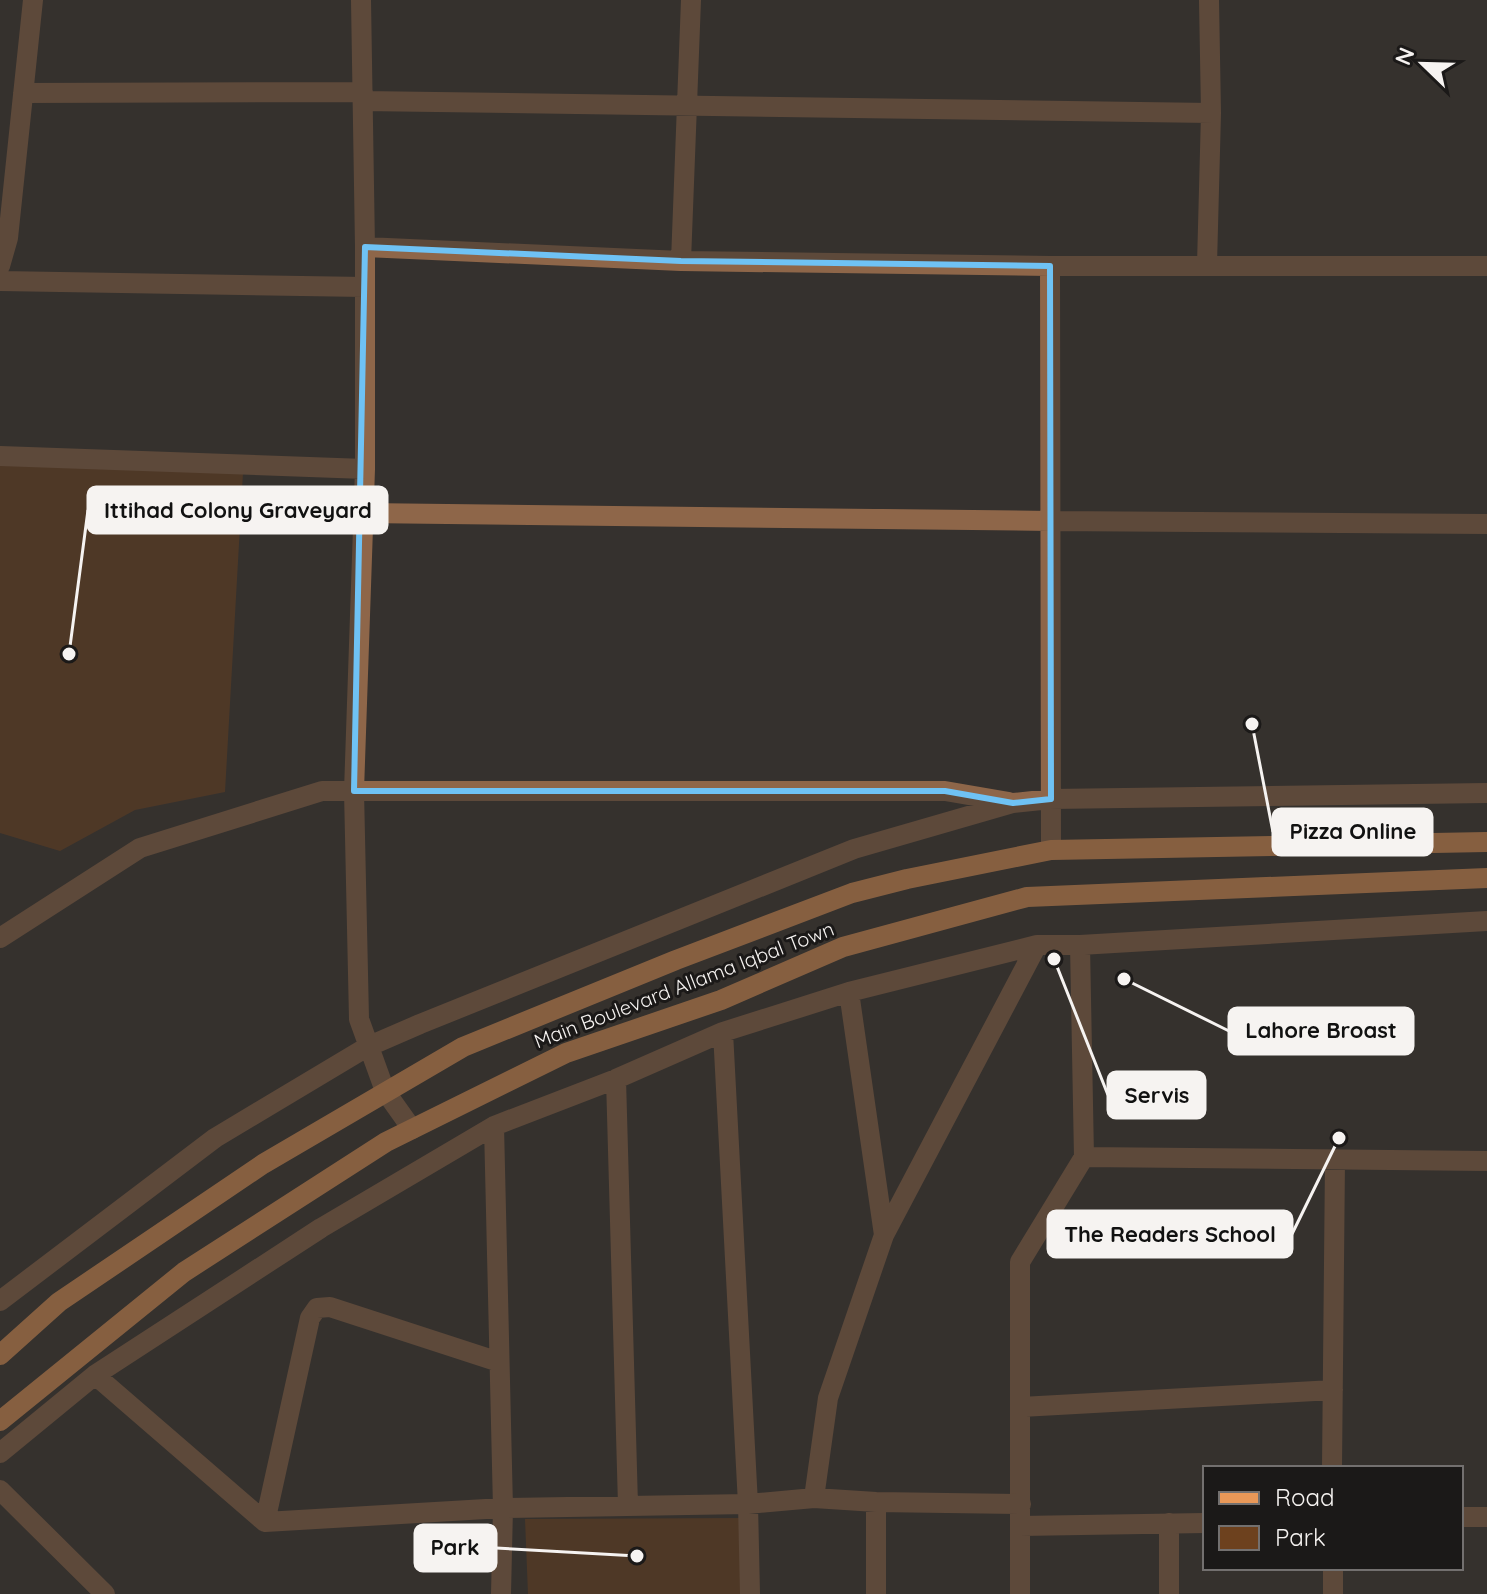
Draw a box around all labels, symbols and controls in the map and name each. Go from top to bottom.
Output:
north arrow [1383,24,1463,104]
text: N [1389,43,1421,69]
callout: Ittihad Colony Graveyard [88,487,387,533]
text: Ittihad Colony Graveyard [104,496,372,524]
callout: Pizza Online [1273,809,1432,855]
text: Pizza Online [1290,817,1416,845]
street label: Main Boulevard Allama Iqbal Town [530,916,837,1053]
callout: Lahore Broast [1229,1008,1413,1054]
text: Lahore Broast [1245,1016,1397,1044]
callout: Servis [1108,1072,1205,1118]
text: Servis [1125,1081,1189,1109]
callout: The Readers School [1048,1211,1292,1257]
text: The Readers School [1064,1220,1276,1248]
legend [1203,1466,1463,1570]
text: Road [1275,1482,1335,1512]
text: Park [1275,1522,1326,1552]
callout: Park [415,1525,496,1571]
text: Park [430,1533,480,1561]

